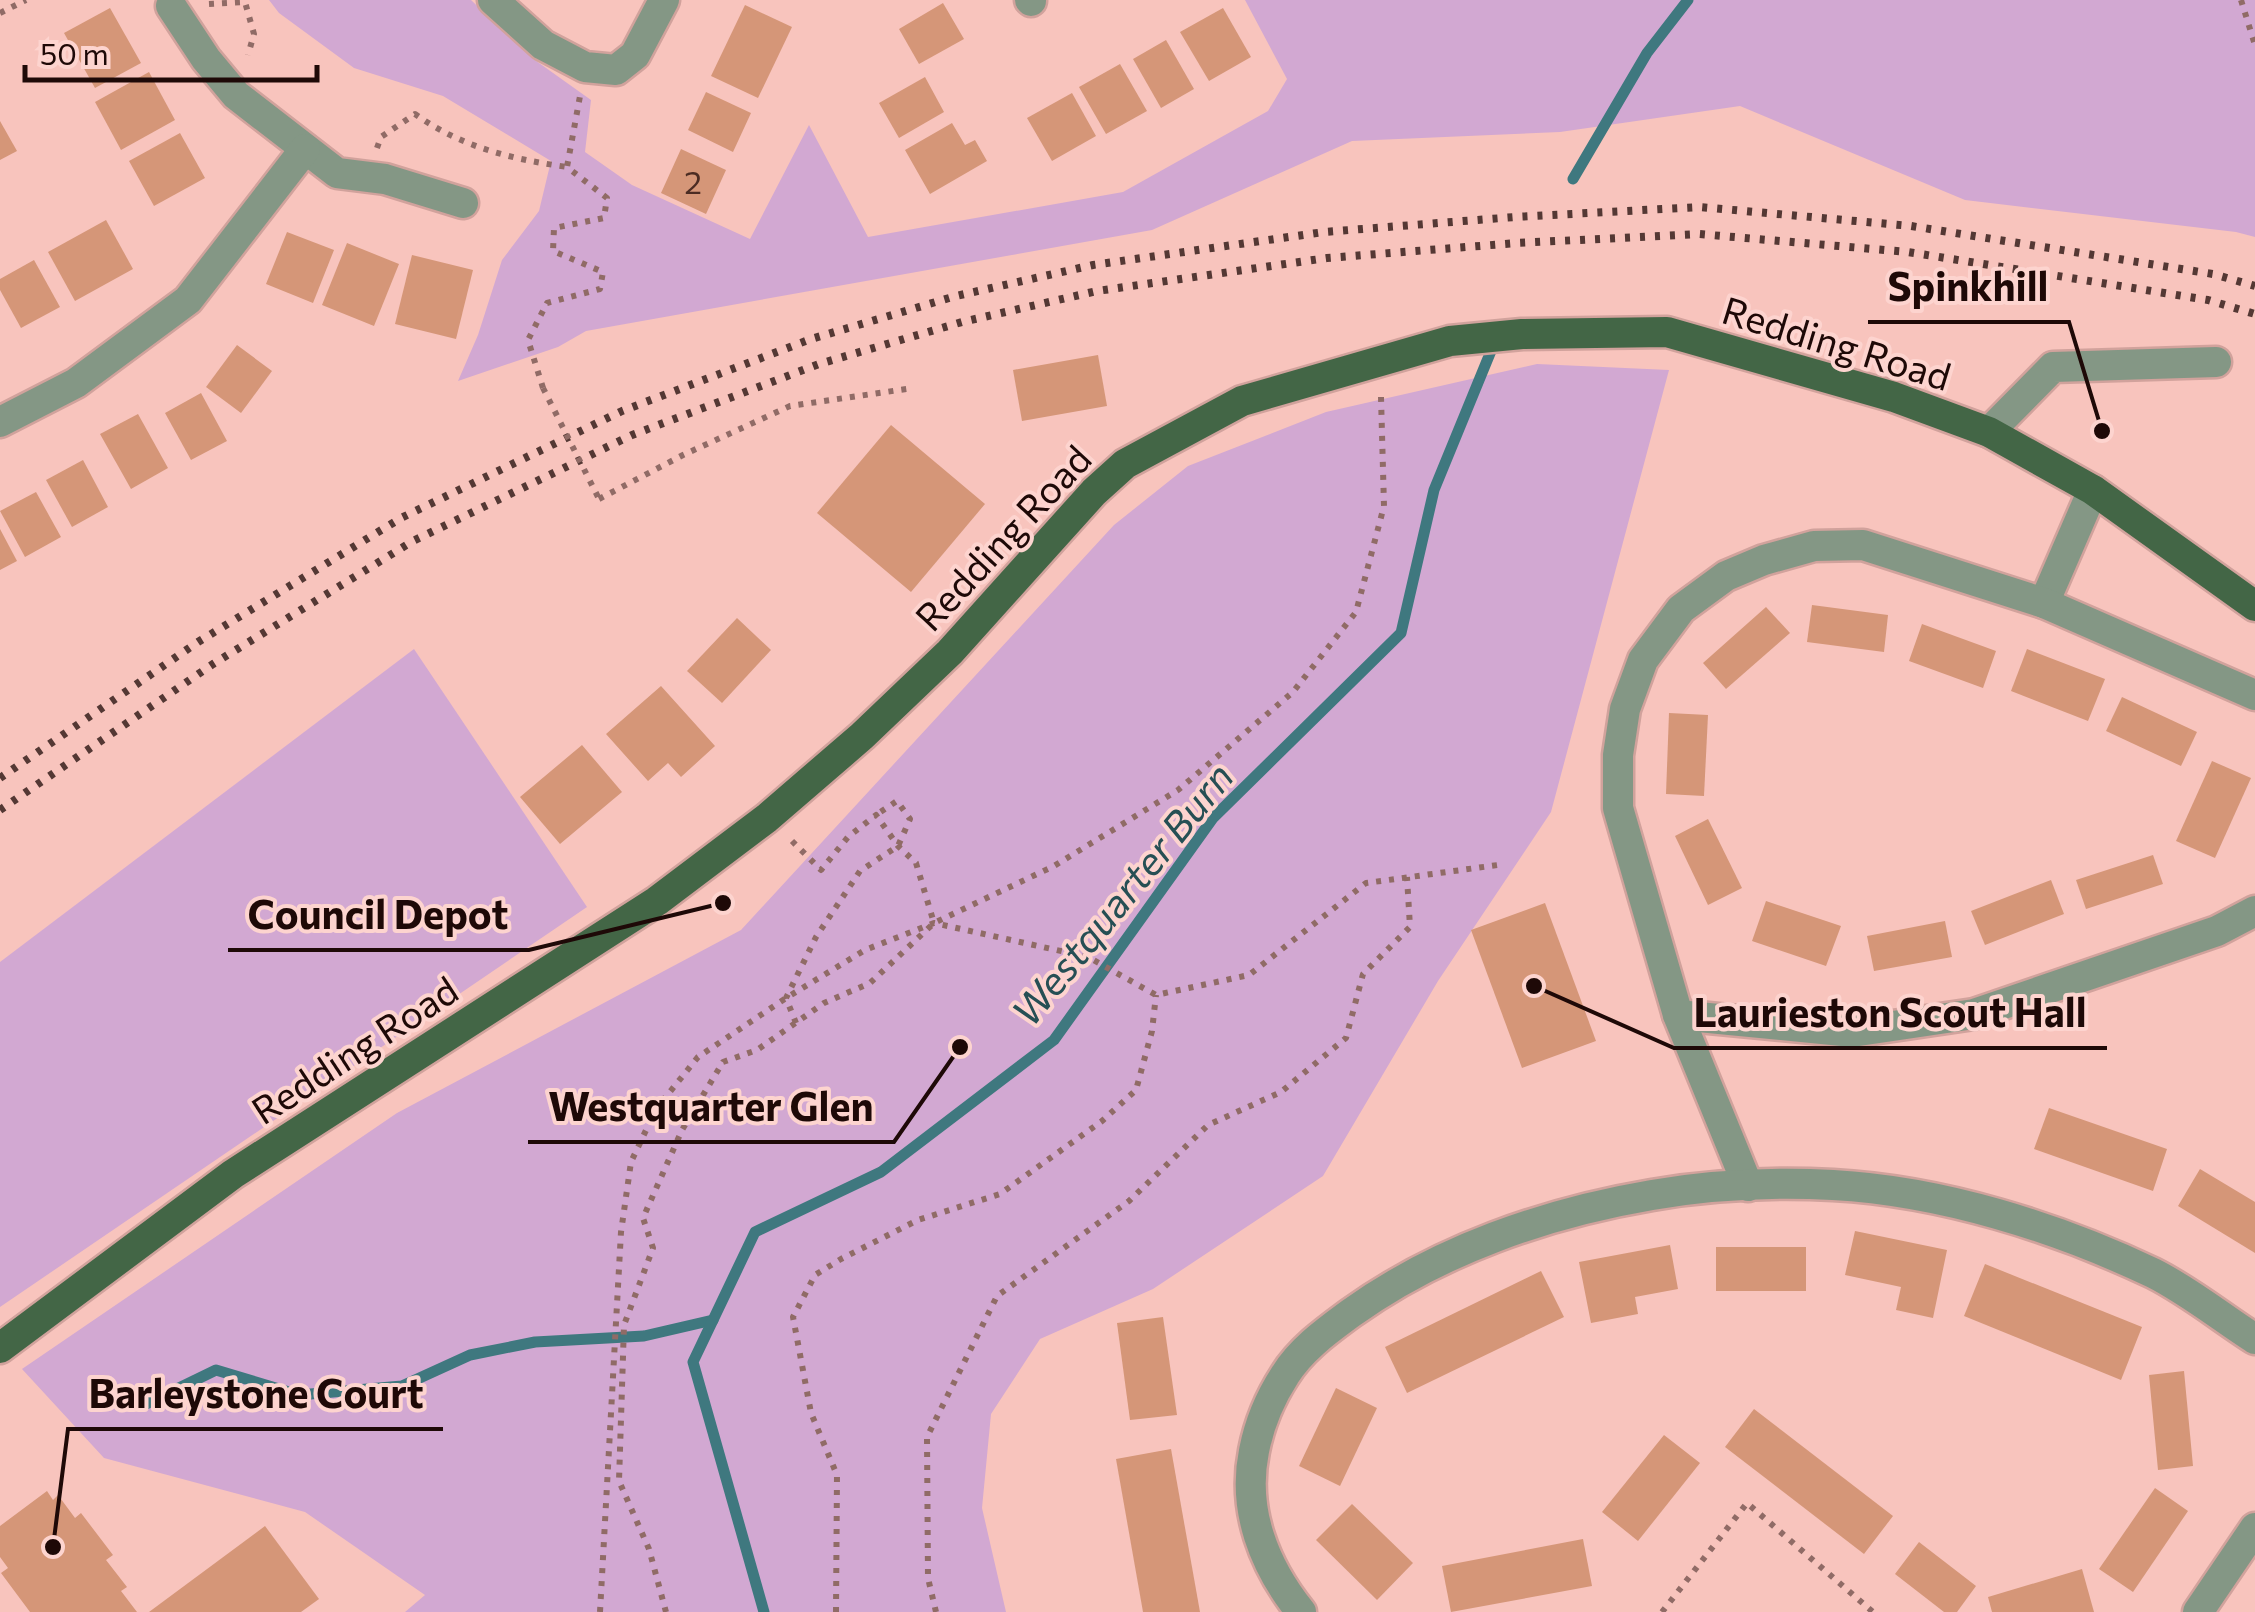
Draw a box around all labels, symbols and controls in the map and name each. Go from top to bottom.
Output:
scale bar [25,20,318,82]
text: 50 m [40,34,109,71]
house number: 2 [684,161,702,201]
callout: Spinkhill [1868,252,2069,322]
text: Spinkhill [1887,260,2049,309]
street label: Redding Road [1717,285,1957,399]
street label: Redding Road [904,435,1100,639]
water label: Westquarter Burn [1000,752,1242,1034]
callout: Council Depot [228,880,529,950]
text: Council Depot [248,888,509,937]
street label: Redding Road [242,965,466,1133]
callout: Laurieston Scout Hall [1674,978,2107,1048]
text: Laurieston Scout Hall [1693,986,2087,1035]
callout: Westquarter Glen [528,1072,894,1142]
text: Westquarter Glen [548,1080,874,1129]
callout: Barleystone Court [68,1359,443,1429]
text: Barleystone Court [88,1367,424,1416]

